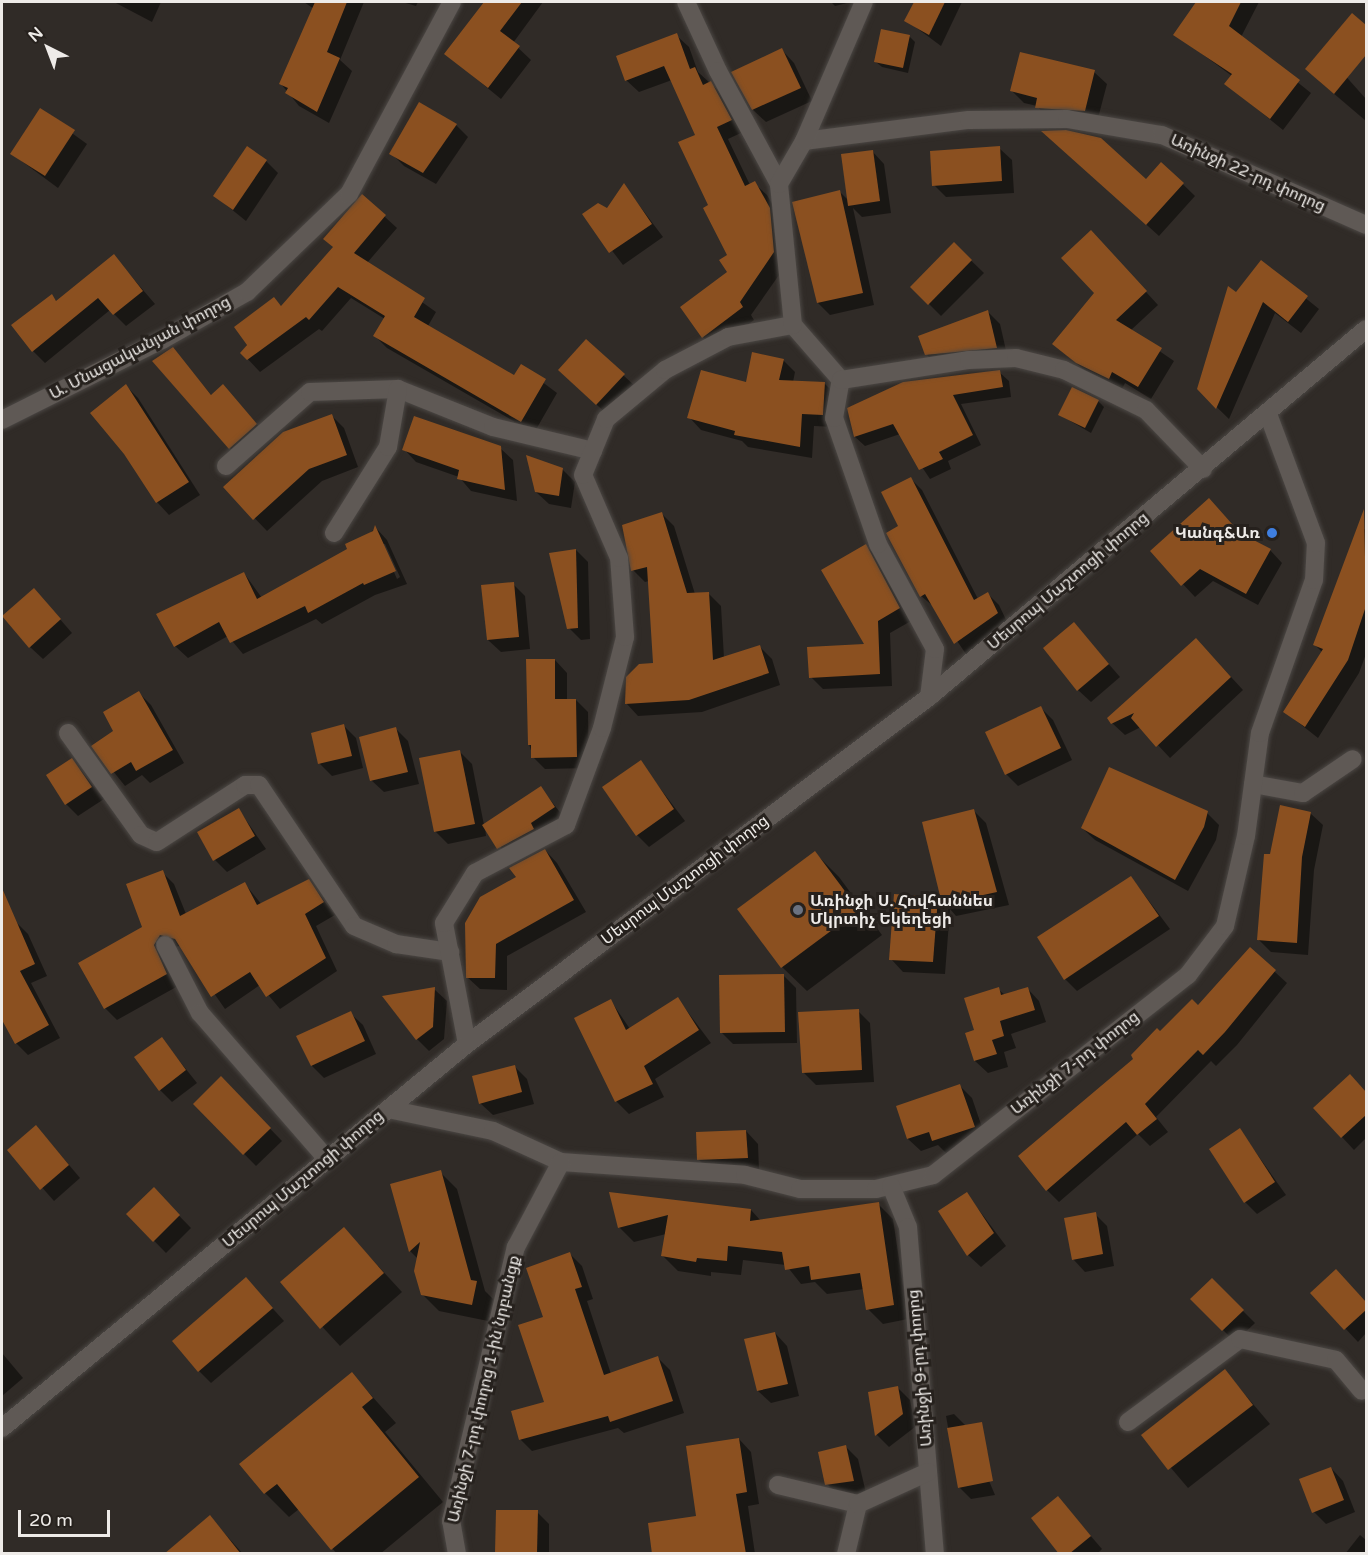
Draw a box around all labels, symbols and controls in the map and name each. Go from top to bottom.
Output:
north arrow [18,18,78,78]
text: N [24,23,47,46]
street label: Առինջի 22-րդ փողոց [1168,130,1328,216]
street label: Ա. Մնացականյան փողոց [46,292,234,404]
street label: Մեսրոպ Մաշտոցի փողոց [984,508,1152,654]
place label: Կանգ&Առ [1175,523,1260,543]
marker: Կանգ&Առ [1265,526,1279,540]
street label: Մեսրոպ Մաշտոցի փողոց [598,811,772,949]
place label: Առինջի Ս. Հովհաննես Մկրտիչ Եկեղեցի [810,891,993,929]
marker: Առինջի Ս. Հովհաննես Մկրտիչ Եկեղեցի [791,903,805,917]
street label: Առինջի 7-րդ փողոց [1007,1007,1143,1119]
street label: Մեսրոպ Մաշտոցի փողոց [219,1106,387,1252]
street label: Առինջի 7-րդ փողոց 1-ին նրբանցք [444,1254,524,1524]
street label: Առինջի 9-րդ փողոց [904,1289,936,1447]
scale bar [21,1498,112,1536]
text: 20 m [29,1509,73,1531]

